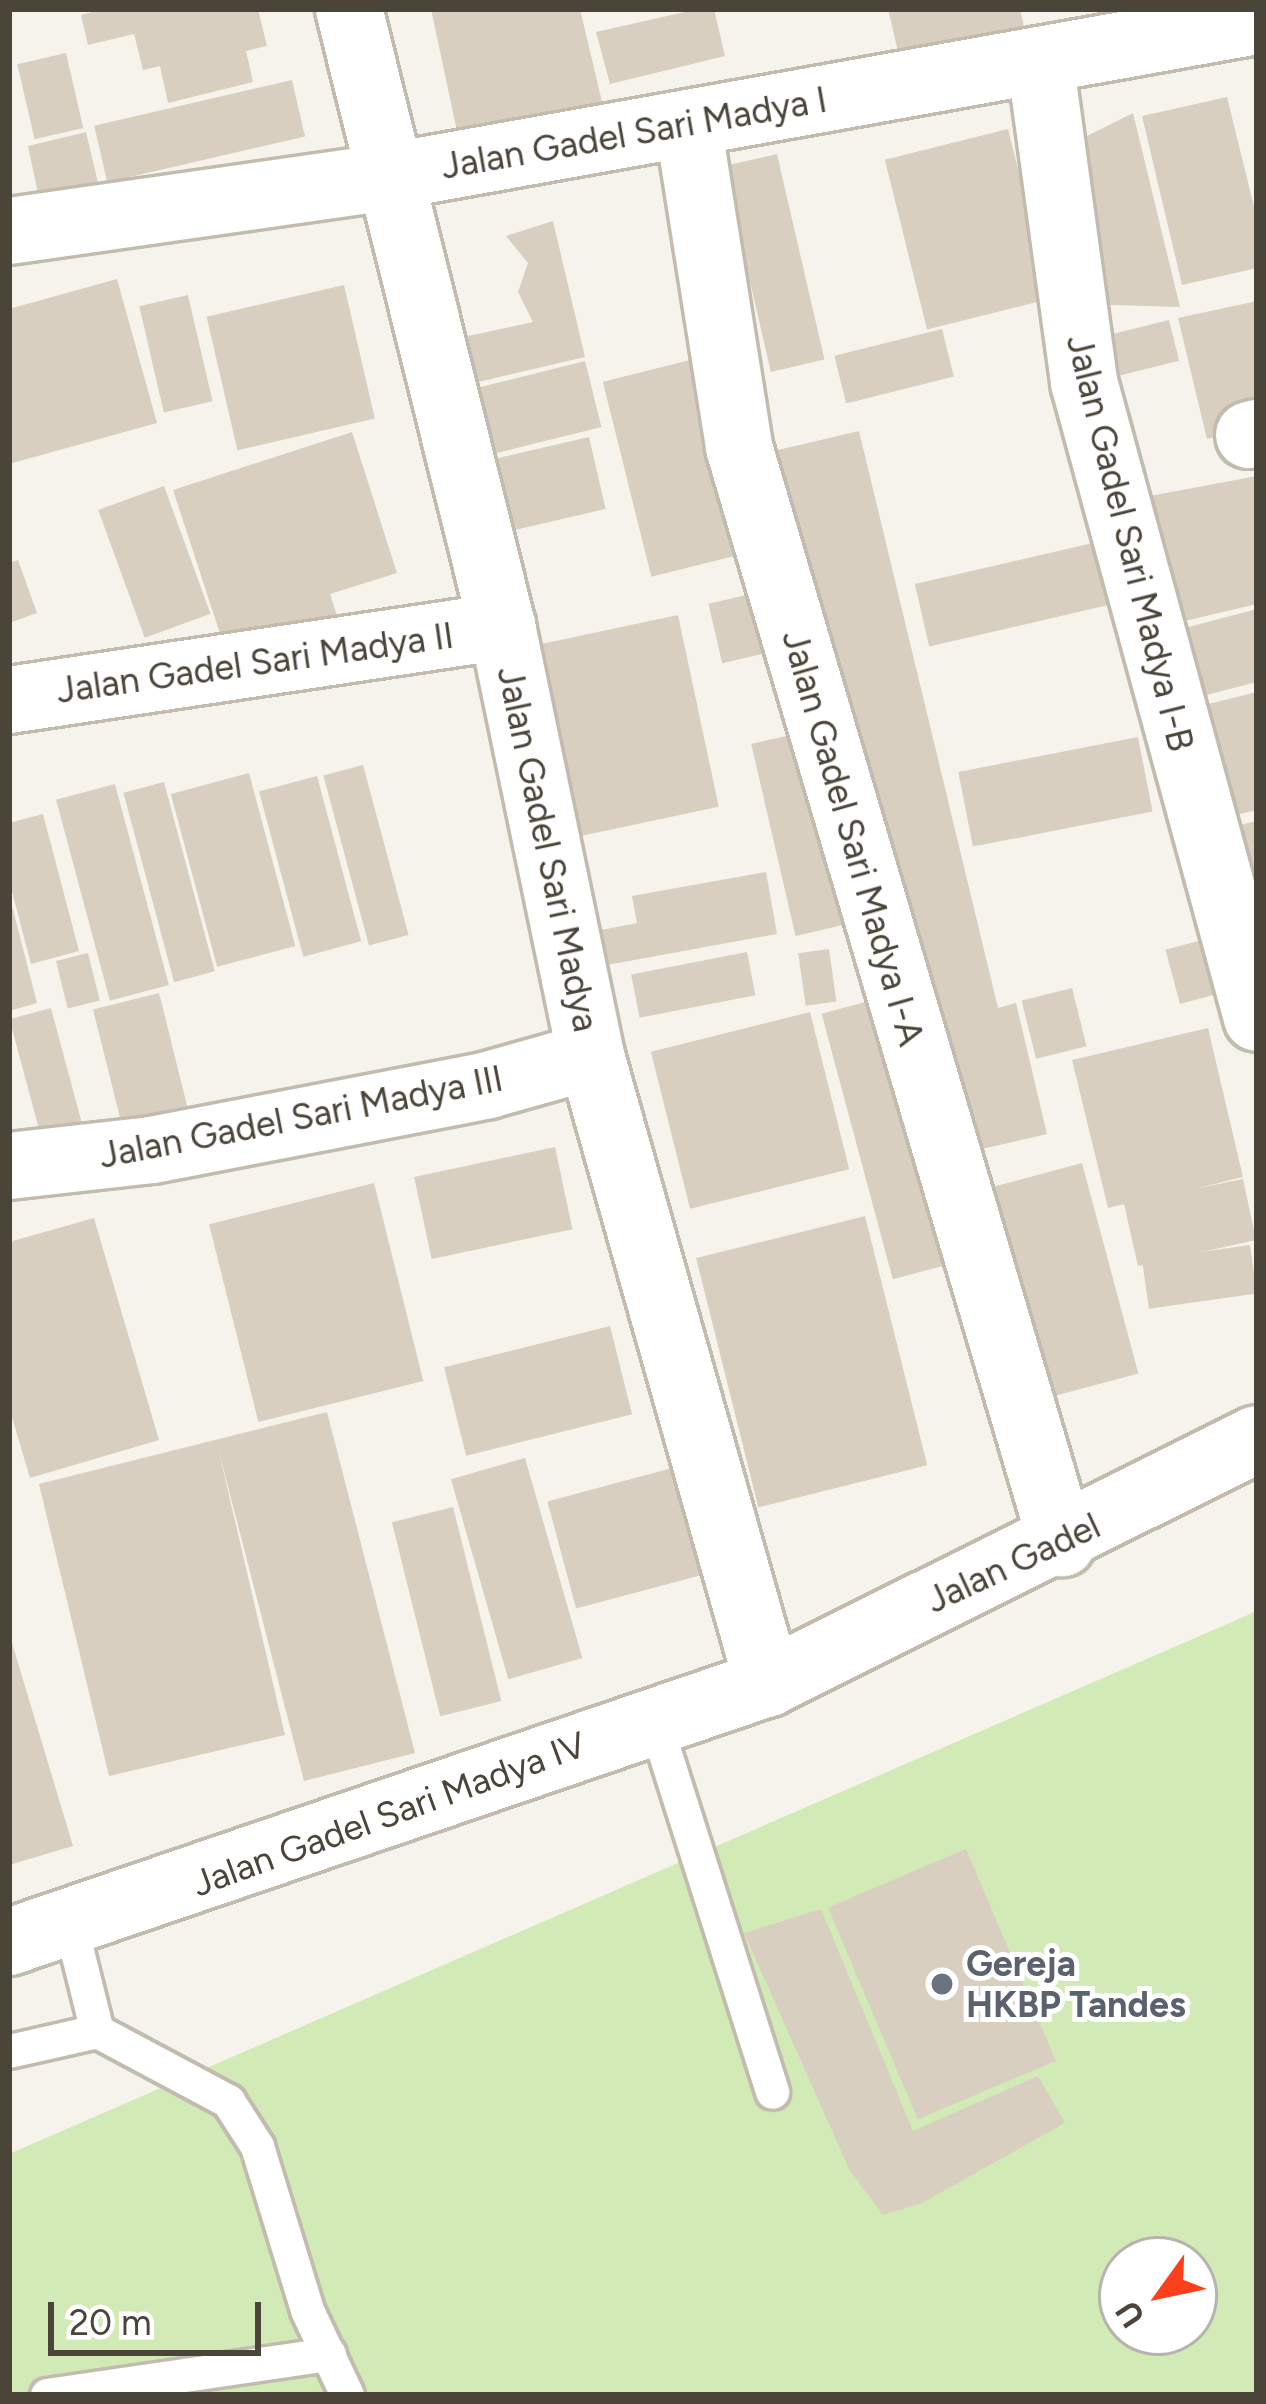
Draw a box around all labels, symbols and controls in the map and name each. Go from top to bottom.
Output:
street label: Jalan Gadel Sari Madya I [438,78,830,188]
street label: Jalan Gadel Sari Madya I-B [1057,330,1203,756]
street label: Jalan Gadel Sari Madya II [54,614,456,712]
street label: Jalan Gadel Sari Madya I-A [773,625,933,1051]
street label: Jalan Gadel Sari Madya [488,663,608,1035]
street label: Jalan Gadel Sari Madya III [96,1057,506,1177]
street label: Jalan Gadel [919,1504,1107,1622]
street label: Jalan Gadel Sari Madya IV [186,1723,592,1905]
place label: Gereja HKBP Tandes [966,1941,1186,2026]
marker: Gereja HKBP Tandes [929,1971,955,1997]
north arrow [1098,2236,1218,2356]
scale bar [54,2278,267,2352]
text: U [1107,2294,1153,2335]
text: 20 m [69,2301,152,2344]

